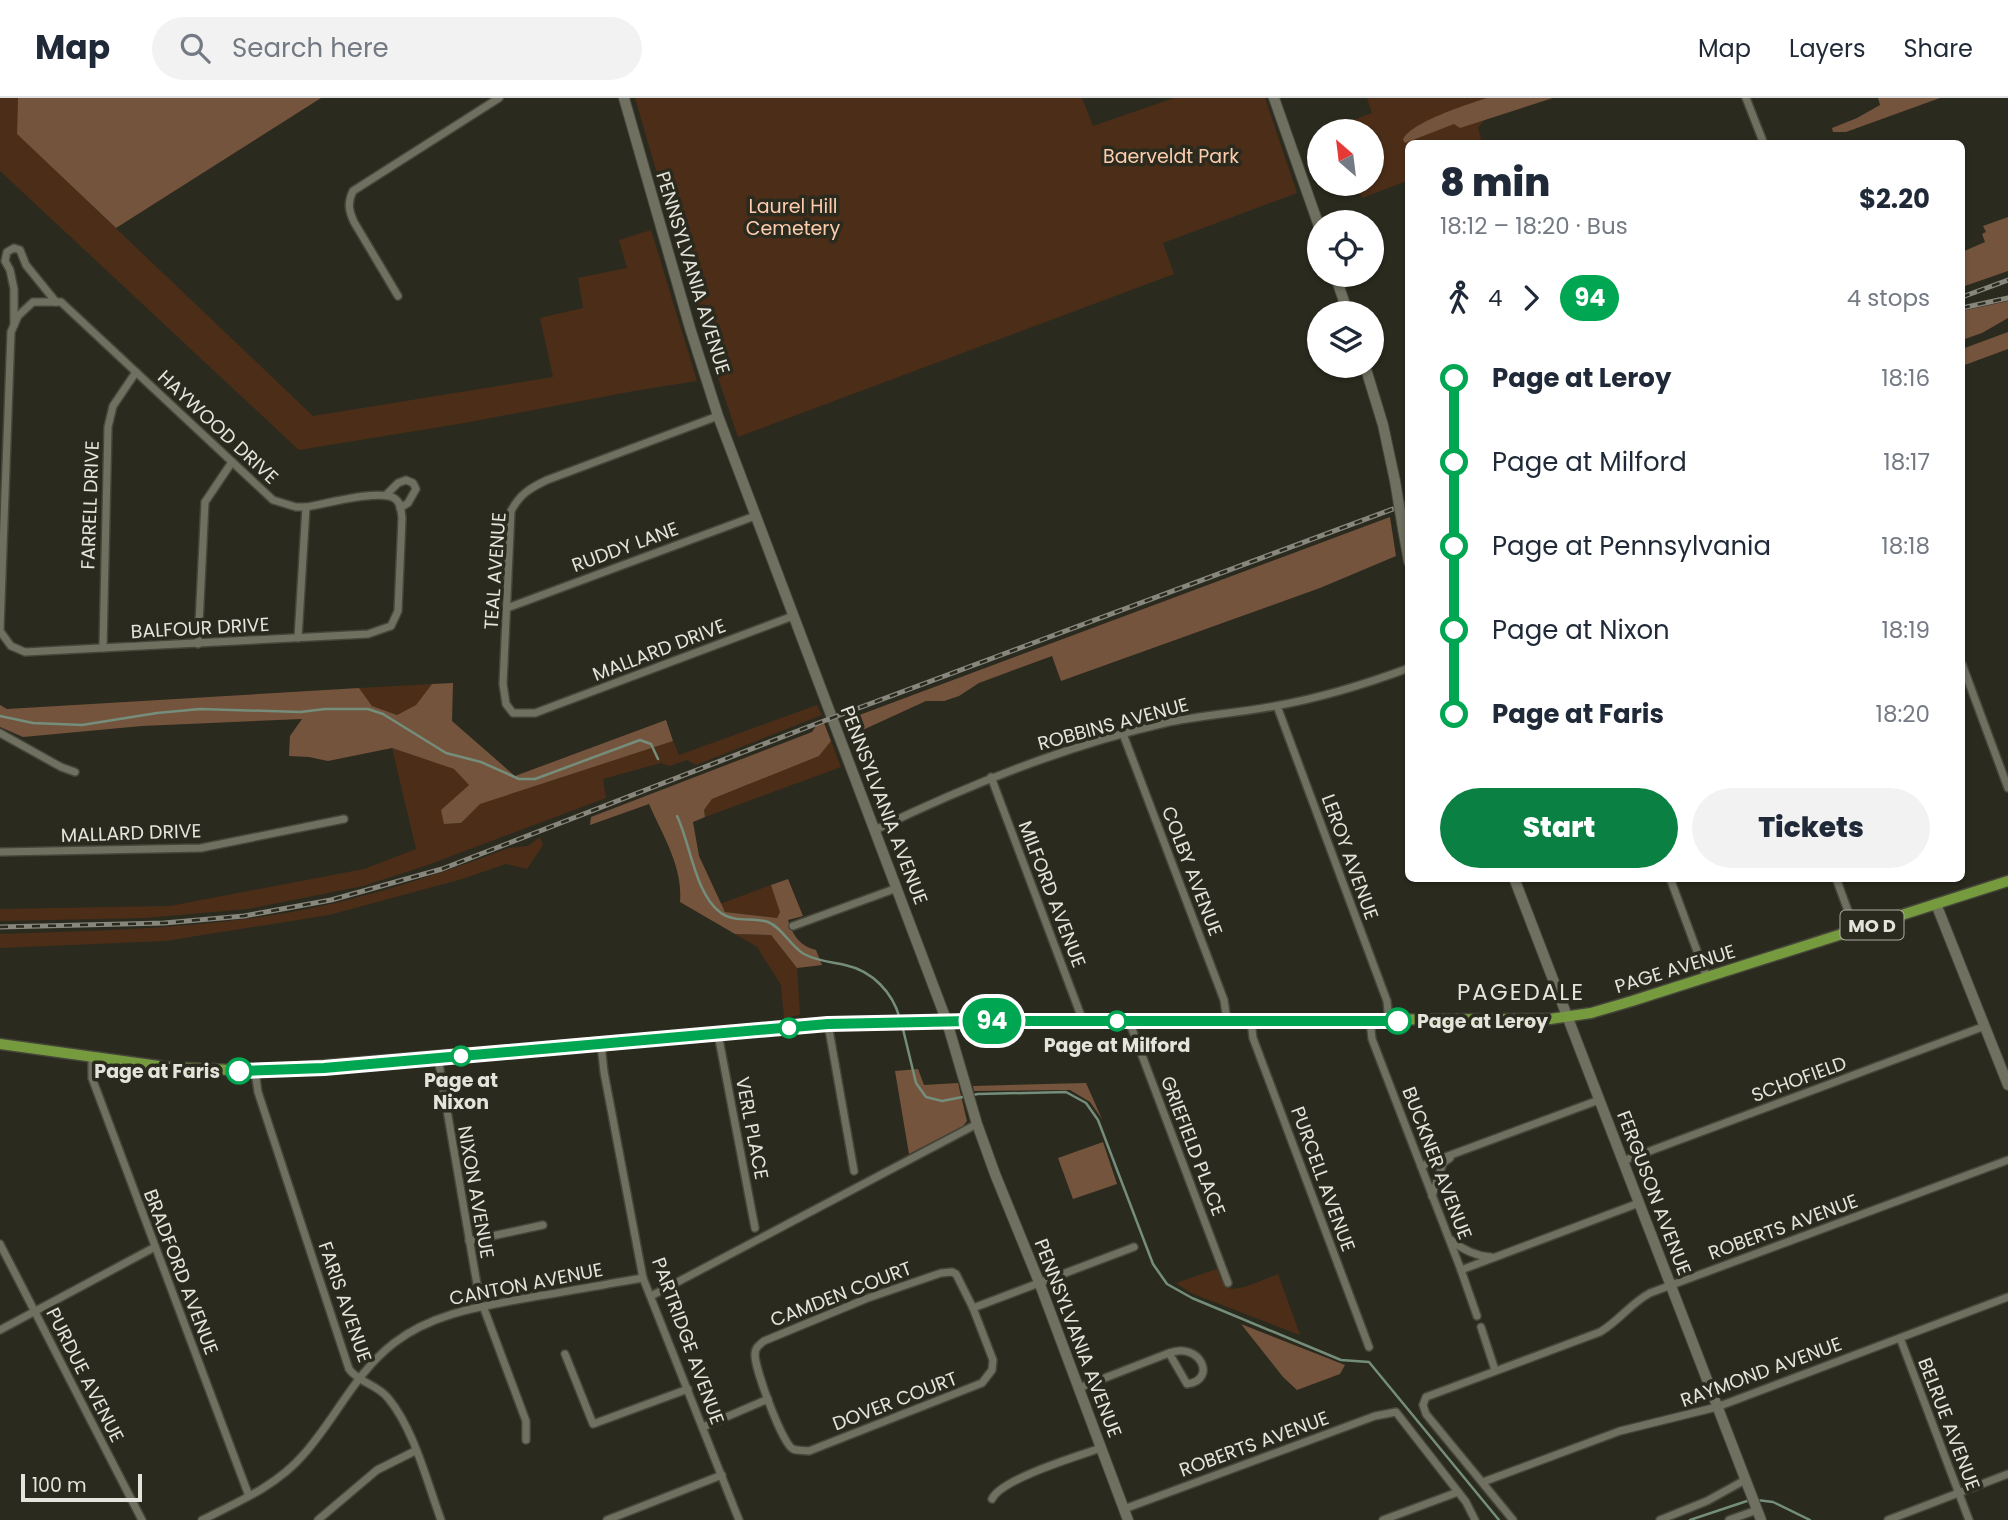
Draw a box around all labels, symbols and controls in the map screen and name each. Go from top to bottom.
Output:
search box [152,17,642,80]
text: Map [35,24,110,71]
icon: search [176,29,214,67]
text: Search here [232,30,389,66]
text: Map [1698,32,1751,65]
text: Layers [1789,32,1865,65]
text: Share [1903,32,1973,65]
north arrow [1307,119,1384,196]
map controls [1307,119,1384,378]
park label: Baerveldt Park [1103,143,1239,170]
text: 8 min [1440,156,1550,209]
street label: PENNSYLVANIA AVENUE [649,168,737,378]
text: $2.20 [1859,181,1930,217]
park label: Laurel Hill Cemetery [746,193,840,242]
button: locate [1307,210,1384,287]
text: 18:12 – 18:20 · Bus [1440,210,1628,242]
icon: walk [1440,279,1478,317]
icon: forward [1512,279,1550,317]
text: 94 [1574,281,1605,314]
text: 4 [1488,282,1502,314]
text: 4 stops [1847,282,1930,314]
button: layers [1307,301,1384,378]
text: Page at Leroy [1492,360,1671,396]
text: 18:16 [1881,362,1930,394]
street label: HAYWOOD DRIVE [152,364,284,490]
street label: FARRELL DRIVE [74,440,106,570]
text: Page at Milford [1492,444,1687,480]
text: 18:17 [1883,446,1930,478]
street label: TEAL AVENUE [477,511,513,631]
street label: RUDDY LANE [568,515,682,579]
text: Page at Pennsylvania [1492,528,1771,564]
text: 18:18 [1881,530,1930,562]
street label: BALFOUR DRIVE [130,611,270,645]
street label: MALLARD DRIVE [588,612,730,688]
text: Page at Nixon [1492,612,1670,648]
text: 18:19 [1881,614,1930,646]
street label: ROBBINS AVENUE [1034,691,1192,757]
text: Page at Faris [1492,696,1664,732]
text: 18:20 [1876,698,1930,730]
street label: PENNSYLVANIA AVENUE [834,702,934,908]
button: Start [1440,788,1678,868]
button: Tickets [1692,788,1930,868]
street label: LEROY AVENUE [1315,790,1385,924]
street label: COLBY AVENUE [1155,802,1229,940]
street label: MALLARD DRIVE [60,817,202,849]
street label: MILFORD AVENUE [1012,817,1092,971]
road number: MO D [1840,910,1904,940]
street label: PAGE AVENUE [1611,938,1739,1000]
district label: PAGEDALE [1457,976,1585,1008]
line badge: 94 [960,998,1024,1044]
text: 94 [976,1004,1008,1037]
marker: Page at Leroy [1385,1008,1411,1034]
place label: Page at Leroy [1417,1008,1549,1035]
marker: Page at Milford [1107,1011,1127,1031]
unlabelled marker [779,1018,799,1038]
place label: Page at Milford [1044,1032,1190,1059]
marker: Page at Nixon [451,1046,471,1066]
street label: SCHOFIELD [1748,1049,1850,1109]
place label: Page at Faris [94,1058,220,1085]
marker: Page at Faris [226,1058,252,1084]
place label: Page at Nixon [424,1067,498,1116]
street label: GRIEFIELD PLACE [1154,1072,1232,1220]
street label: VERL PLACE [729,1074,775,1182]
street label: BUCKNER AVENUE [1395,1083,1479,1243]
street label: PURCELL AVENUE [1284,1103,1362,1255]
street label: FERGUSON AVENUE [1610,1107,1698,1279]
street label: NIXON AVENUE [451,1123,501,1261]
street label: BRADFORD AVENUE [137,1185,225,1359]
street label: ROBERTS AVENUE [1704,1187,1862,1267]
street label: PENNSYLVANIA AVENUE [1028,1235,1128,1441]
street label: FARIS AVENUE [312,1238,378,1366]
street label: PARTRIDGE AVENUE [645,1254,731,1428]
street label: CAMDEN COURT [766,1255,916,1333]
street label: CANTON AVENUE [447,1256,605,1312]
street label: PURDUE AVENUE [39,1303,131,1447]
street label: RAYMOND AVENUE [1677,1330,1845,1414]
street label: BELRUE AVENUE [1911,1354,1987,1494]
street label: DOVER COURT [829,1365,961,1437]
street label: ROBERTS AVENUE [1175,1404,1333,1484]
scale bar [21,1471,142,1503]
text: 100 m [32,1472,87,1499]

